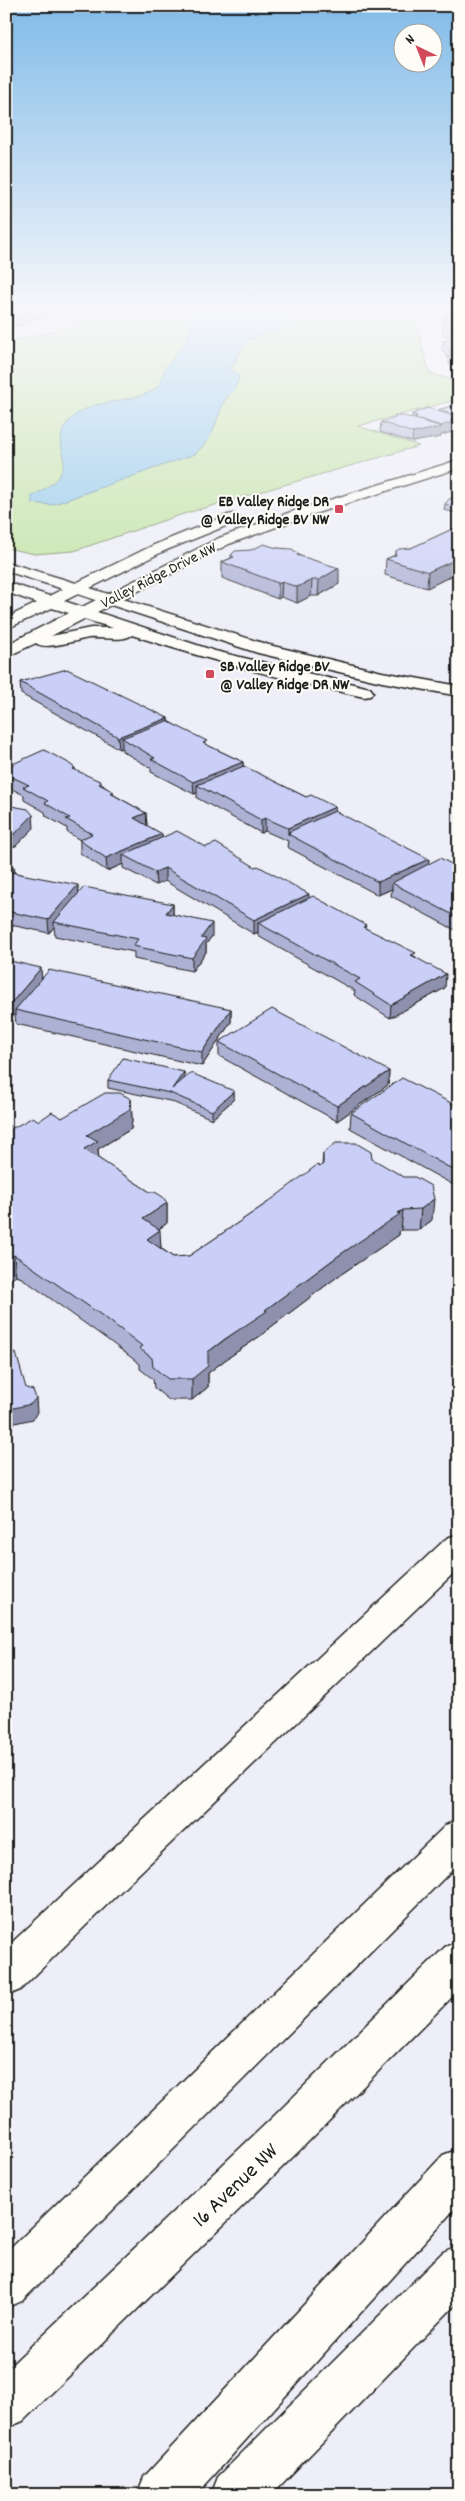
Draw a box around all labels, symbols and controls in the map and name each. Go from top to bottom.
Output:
north arrow [392,22,442,72]
text: N [401,30,420,50]
place label: EB Valley Ridge DR @ Valley Ridge BV NW [201,491,330,532]
marker: EB Valley Ridge DR @ Valley Ridge BV NW [333,503,345,515]
street label: Valley Ridge Drive NW [97,537,222,615]
place label: SB Valley Ridge BV @ Valley Ridge DR NW [220,656,350,697]
marker: SB Valley Ridge BV @ Valley Ridge DR NW [204,668,216,680]
street label: 16 Avenue NW [186,2137,287,2236]

